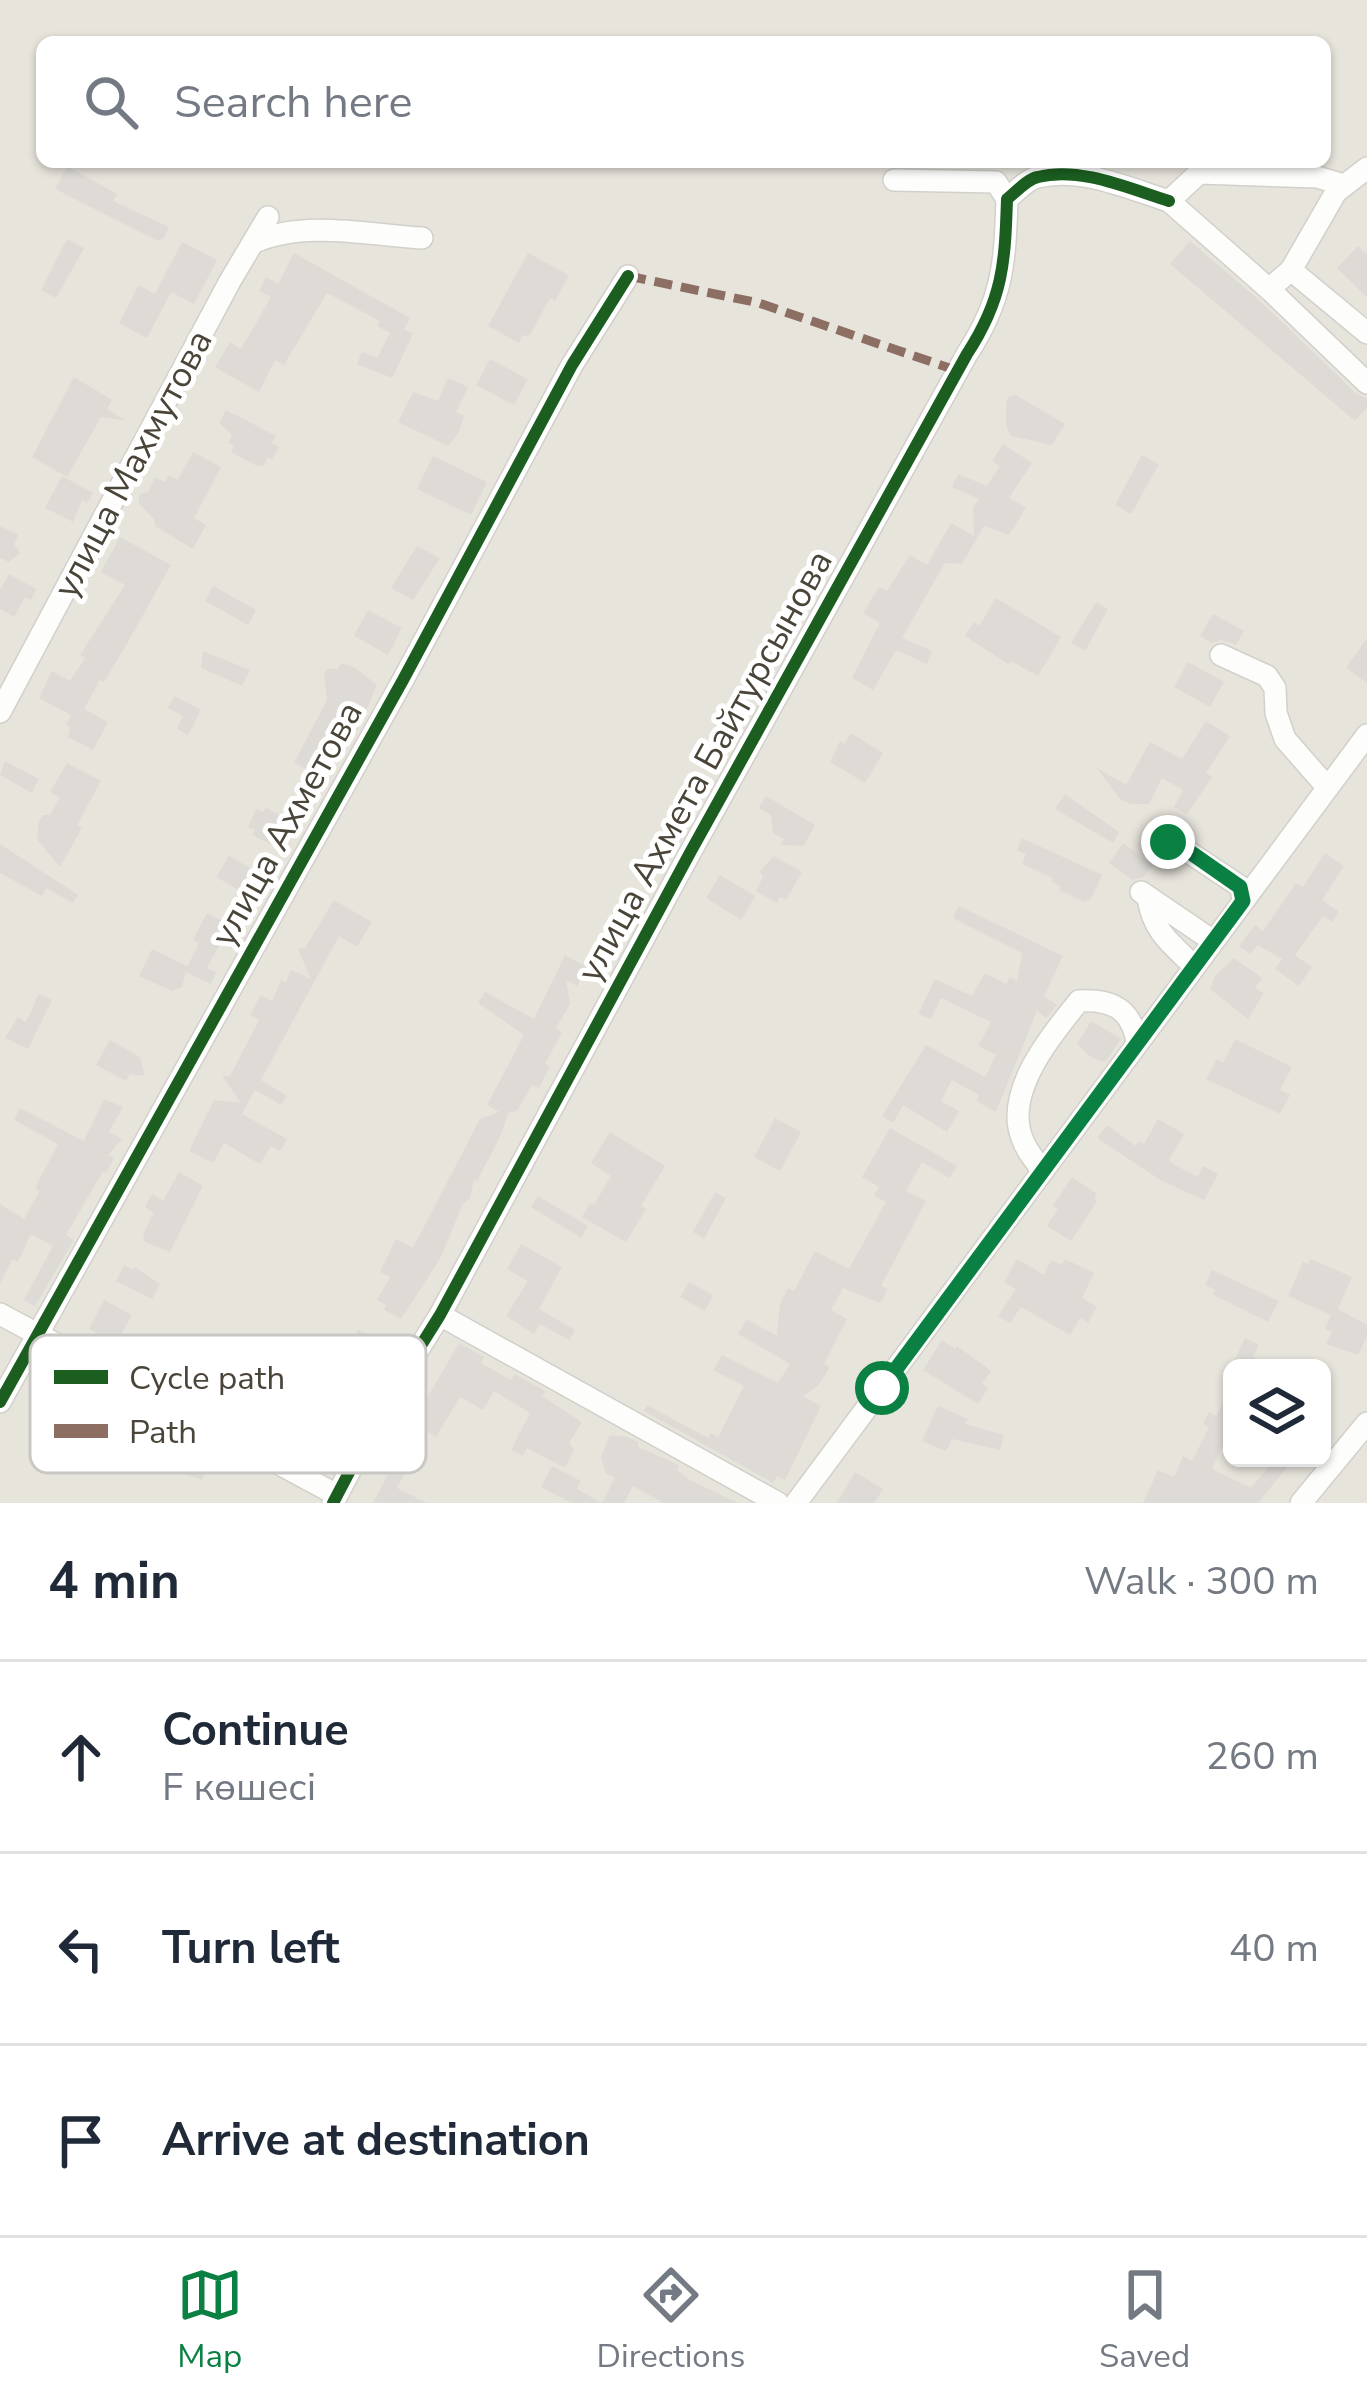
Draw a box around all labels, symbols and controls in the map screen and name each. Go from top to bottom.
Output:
search box [36,36,1331,168]
icon: search [78,69,144,135]
text: Search here [174,72,413,133]
street label: улица Махмутова [42,321,224,607]
street label: улица Ахмета Байтурсынова [566,541,844,991]
street label: улица Ахметова [199,693,375,955]
route end [1141,815,1195,869]
legend [30,1335,426,1473]
text: Cycle path [129,1356,285,1401]
map controls [1223,1359,1331,1467]
button: layers [1223,1359,1331,1467]
route start [855,1361,909,1415]
text: Path [129,1410,197,1455]
text: 4 min [48,1546,180,1616]
text: Walk · 300 m [1084,1555,1319,1608]
text: Continue [162,1700,349,1761]
icon: ahead [48,1724,114,1790]
text: 260 m [1205,1730,1319,1783]
text: F көшесі [162,1761,316,1814]
icon: left [48,1916,114,1982]
text: Turn left [162,1918,340,1979]
text: 40 m [1229,1922,1319,1975]
icon: arrive [48,2108,114,2174]
text: Arrive at destination [162,2110,590,2171]
tab: Map [177,2262,243,2379]
tab: Directions [597,2262,745,2379]
tab: Saved [1099,2262,1190,2379]

